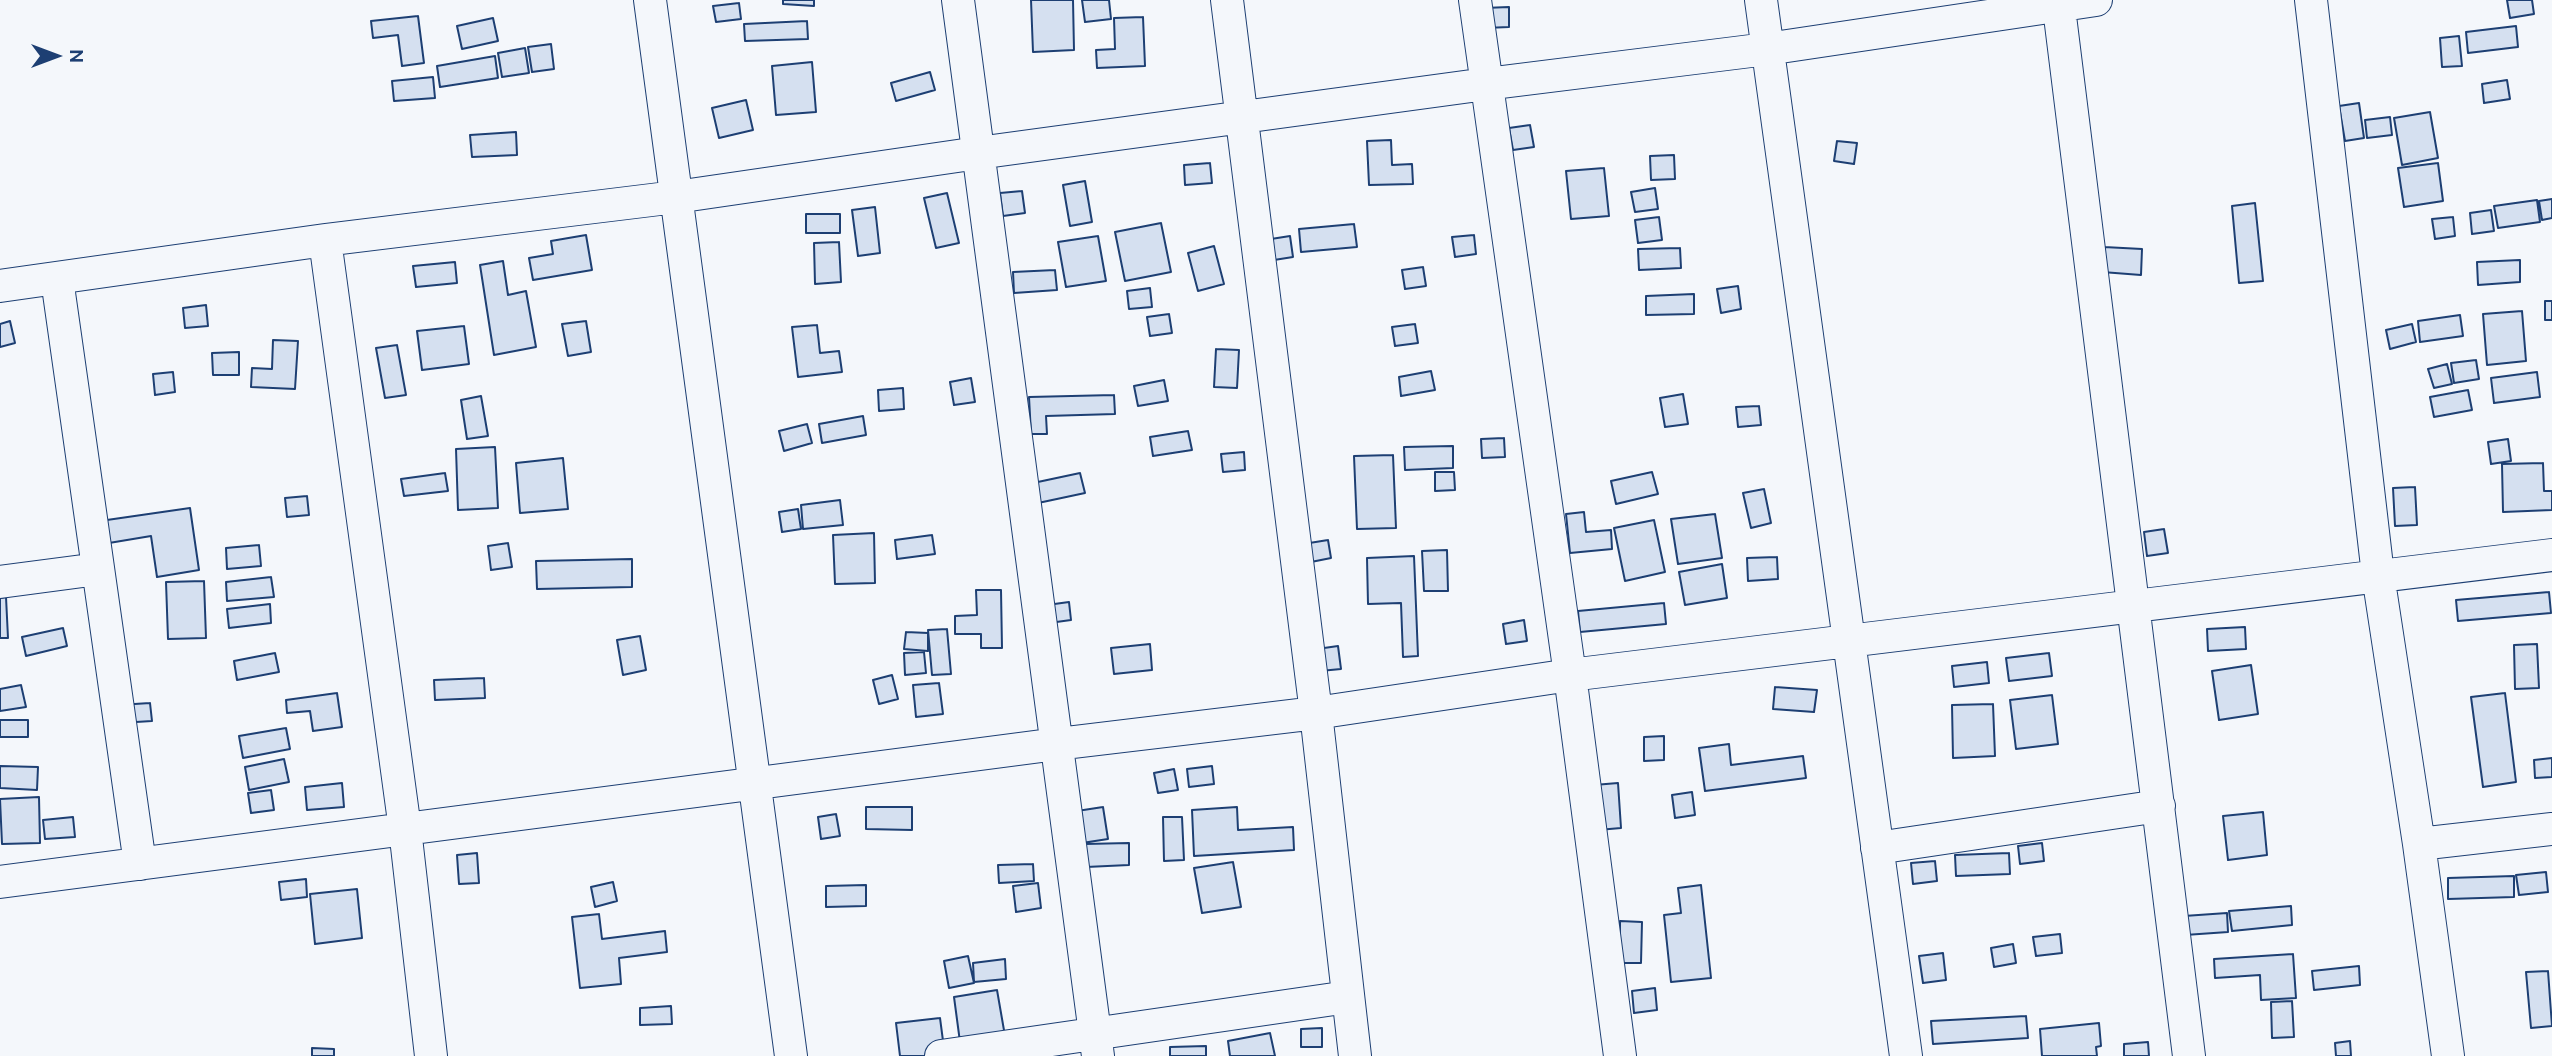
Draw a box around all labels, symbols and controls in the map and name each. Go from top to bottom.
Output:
north arrow [21,21,91,91]
text: N [66,49,88,63]

